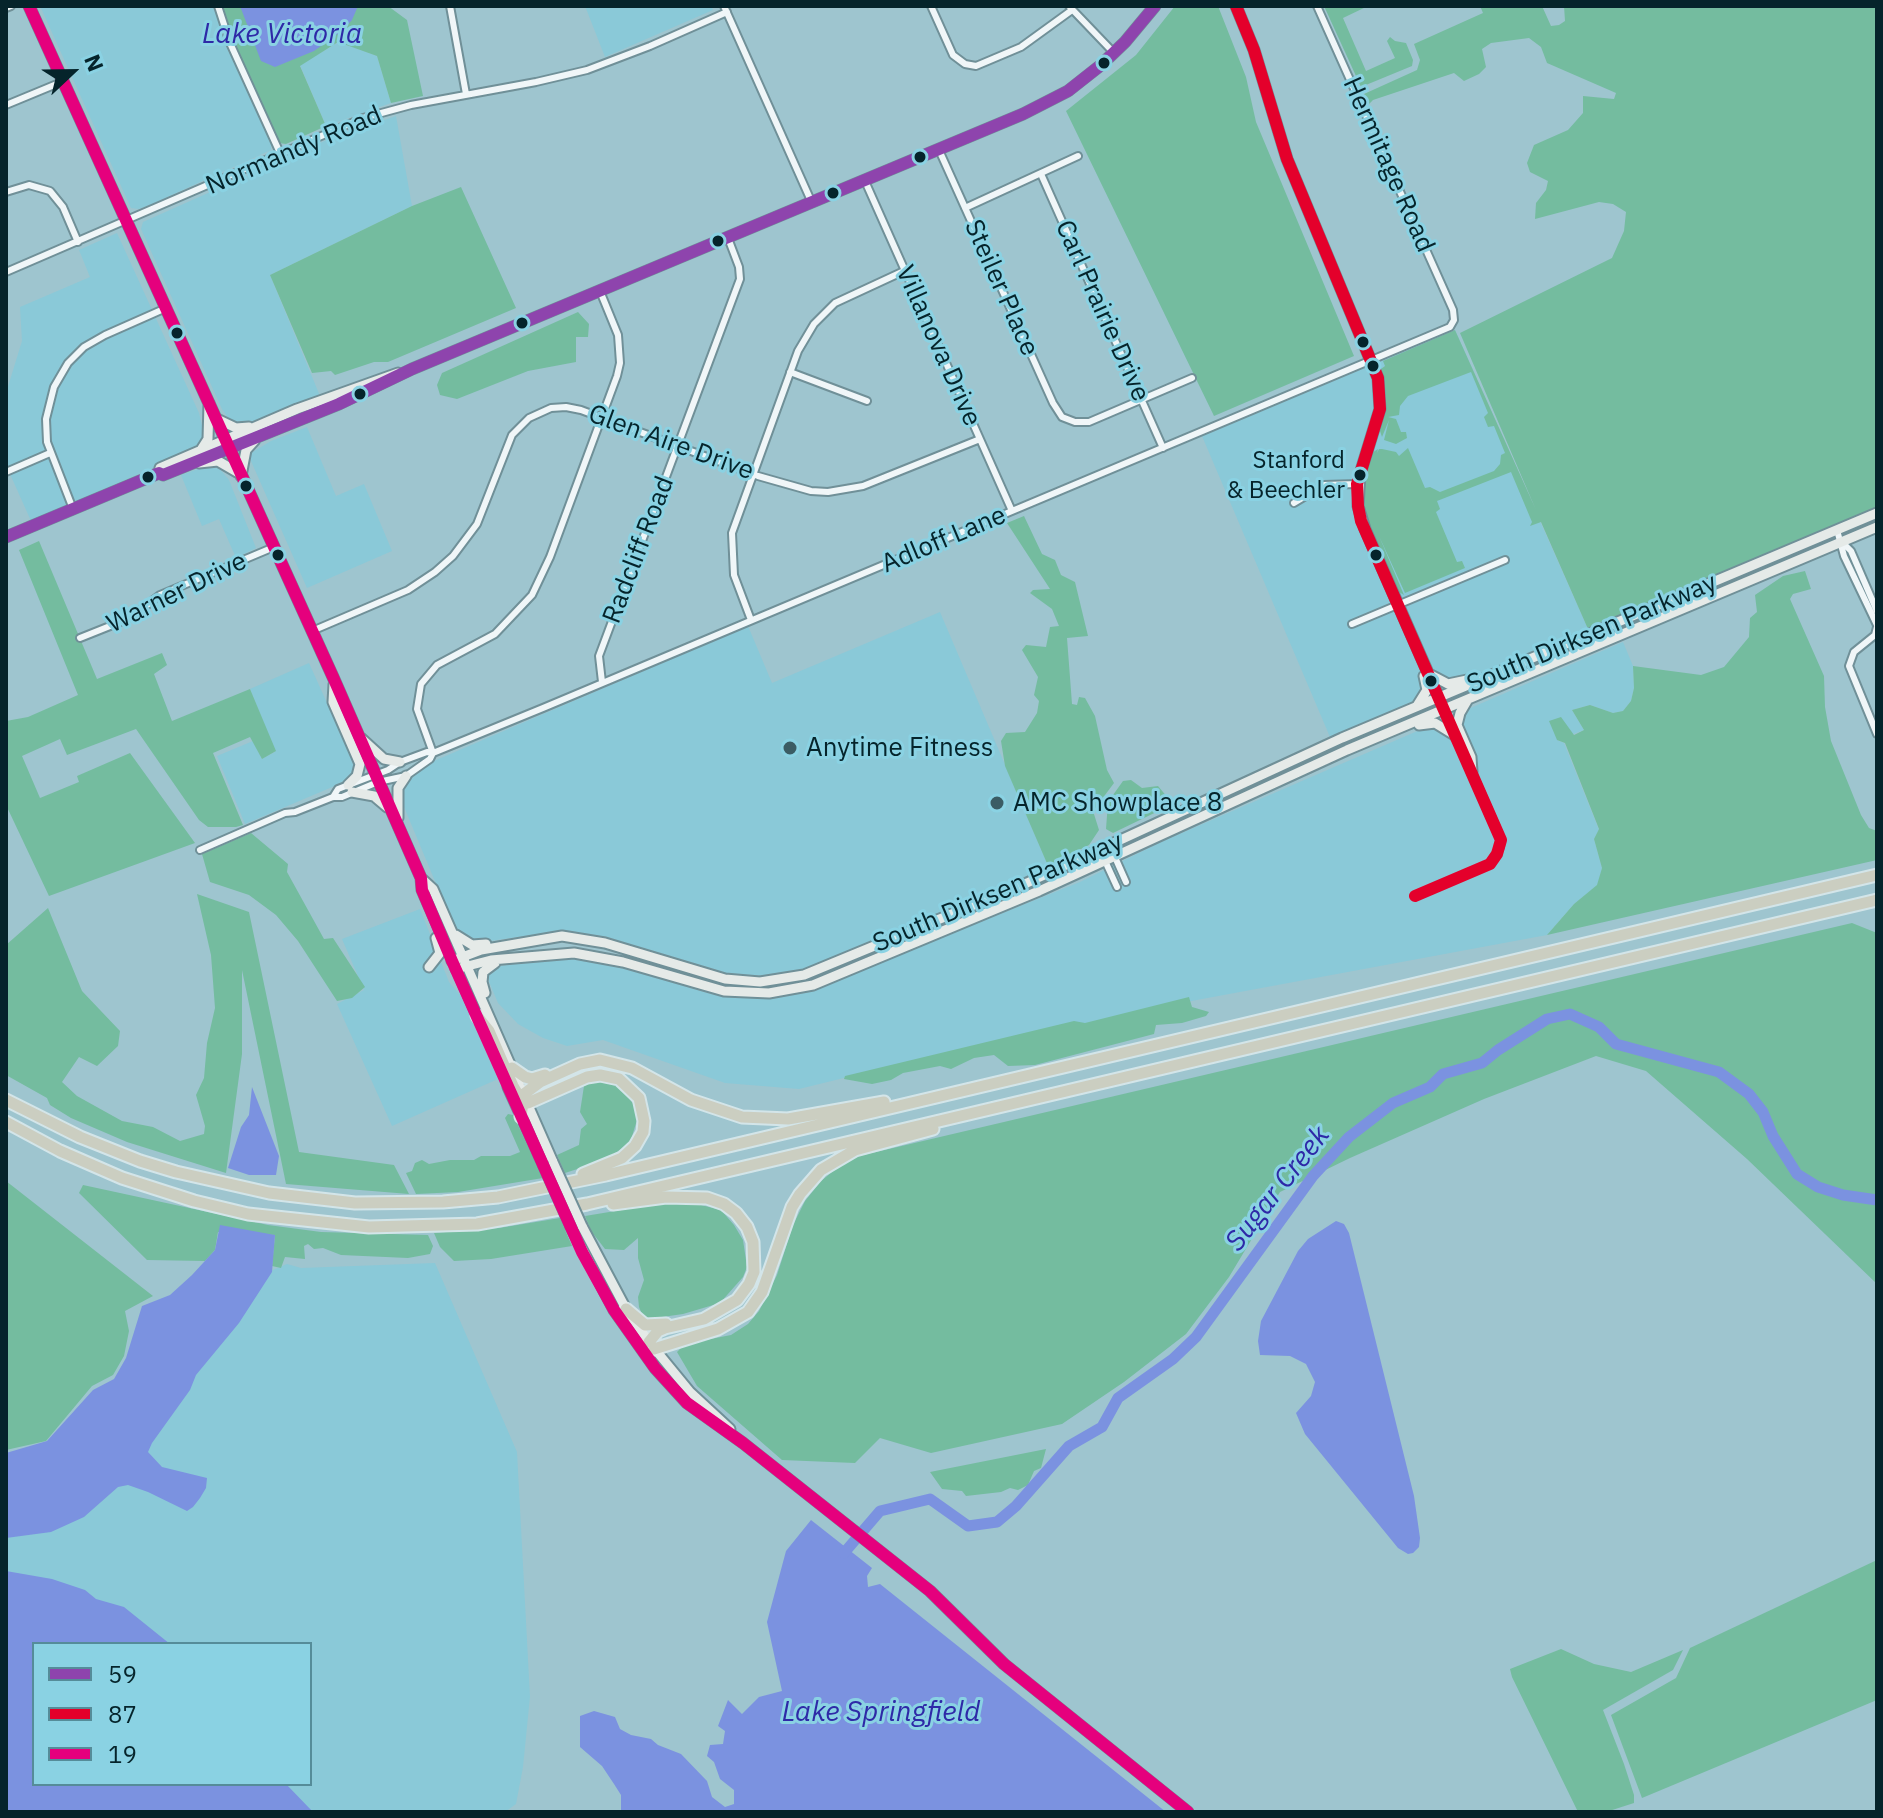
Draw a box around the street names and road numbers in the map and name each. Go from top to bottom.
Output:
street label: Hermitage Road [1335,73,1441,257]
street label: Normandy Road [201,100,387,202]
street label: Steiler Place [957,215,1045,361]
street label: Carl Prairie Drive [1048,216,1156,406]
street label: Villanova Drive [889,261,987,431]
street label: Glen Aire Drive [584,399,758,487]
street label: Radcliff Road [597,472,681,628]
street label: Adloff Lane [877,500,1011,580]
street label: Warner Drive [102,546,252,640]
street label: South Dirksen Parkway [1462,567,1722,701]
street label: South Dirksen Parkway [868,826,1128,960]

